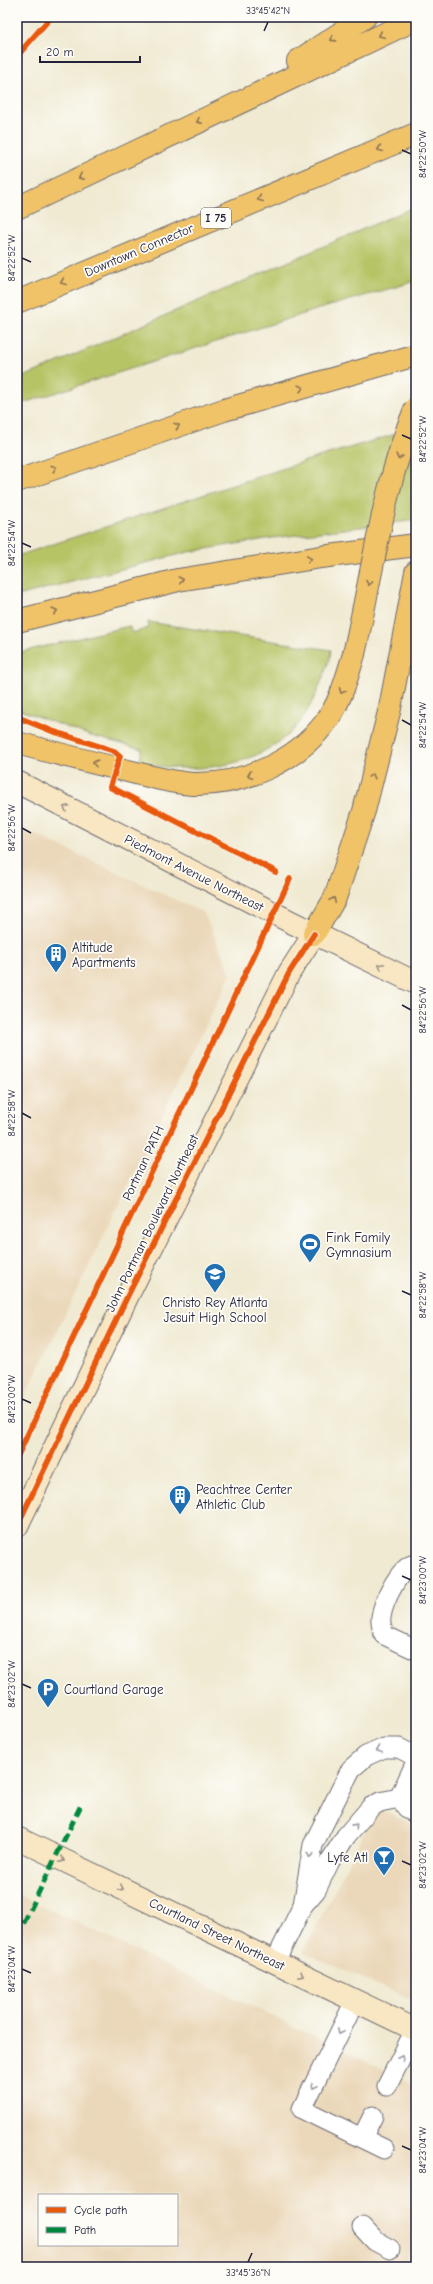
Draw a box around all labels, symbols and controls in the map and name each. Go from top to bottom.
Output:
text: 33°45'42"N [246,5,290,17]
one-way arrow [377,30,385,38]
one-way arrow [330,34,337,41]
scale bar [40,38,140,64]
text: 20 m [46,45,74,59]
one-way arrow [195,116,203,124]
text: 84°22'50"W [417,130,429,178]
one-way arrow [377,144,384,152]
one-way arrow [78,172,86,180]
one-way arrow [257,195,264,203]
road number: I 75 [201,208,231,228]
street label: Downtown Connector [82,220,196,280]
text: 84°22'52"W [6,234,18,281]
one-way arrow [60,278,67,286]
one-way arrow [297,384,304,393]
text: 84°22'52"W [417,415,429,462]
one-way arrow [173,423,180,431]
one-way arrow [395,453,404,460]
one-way arrow [50,465,57,473]
text: 84°22'54"W [6,519,18,566]
one-way arrow [306,555,312,564]
one-way arrow [178,576,184,585]
one-way arrow [365,580,374,586]
one-way arrow [52,608,58,616]
one-way arrow [339,686,347,694]
text: 84°22'54"W [417,701,429,748]
one-way arrow [92,759,99,768]
one-way arrow [246,770,253,779]
one-way arrow [368,773,376,779]
text: 84°22'56"W [6,804,18,852]
one-way arrow [63,805,71,813]
street label: Piedmont Avenue Northeast [122,831,267,915]
one-way arrow [328,896,336,904]
place label: Altitude Apartments [72,940,136,970]
building icon: Altitude Apartments [43,941,69,974]
one-way arrow [377,963,385,971]
text: 84°22'56"W [417,986,429,1034]
text: 84°22'58"W [6,1089,18,1136]
street label: Portman PATH [119,1123,167,1203]
street label: John Portman Boulevard Northeast [102,1131,202,1314]
place label: Fink Family Gymnasium [326,1230,392,1260]
sports icon: Fink Family Gymnasium [297,1231,323,1264]
school or university icon: Christo Rey Atlanta Jesuit High School [202,1261,228,1294]
text: 84°22'58"W [417,1271,429,1318]
place label: Christo Rey Atlanta Jesuit High School [162,1295,268,1325]
text: 84°23'00"W [6,1375,18,1423]
place label: Peachtree Center Athletic Club [196,1482,293,1512]
building icon: Peachtree Center Athletic Club [167,1483,193,1516]
text: 84°23'00"W [417,1556,429,1604]
text: 84°23'02"W [6,1660,18,1708]
parking icon: Courtland Garage [35,1676,61,1709]
place label: Courtland Garage [64,1682,164,1697]
one-way arrow [376,1746,383,1754]
one-way arrow [350,1823,357,1830]
text: 84°23'02"W [417,1841,429,1889]
bar icon: Lyfe Atl [371,1844,397,1877]
place label: Lyfe Atl [327,1850,368,1865]
one-way arrow [307,1852,315,1858]
one-way arrow [58,1855,66,1863]
one-way arrow [117,1883,124,1891]
street label: Courtland Street Northeast [147,1895,288,1974]
text: 84°23'04"W [6,1945,18,1993]
one-way arrow [297,1970,304,1978]
one-way arrow [337,2028,345,2035]
one-way arrow [396,2055,404,2062]
one-way arrow [311,2082,319,2089]
text: 84°23'04"W [417,2126,429,2174]
legend [38,2194,178,2246]
text: Cycle path [74,2203,127,2217]
text: Path [74,2223,96,2237]
text: 33°45'36"N [226,2267,270,2279]

